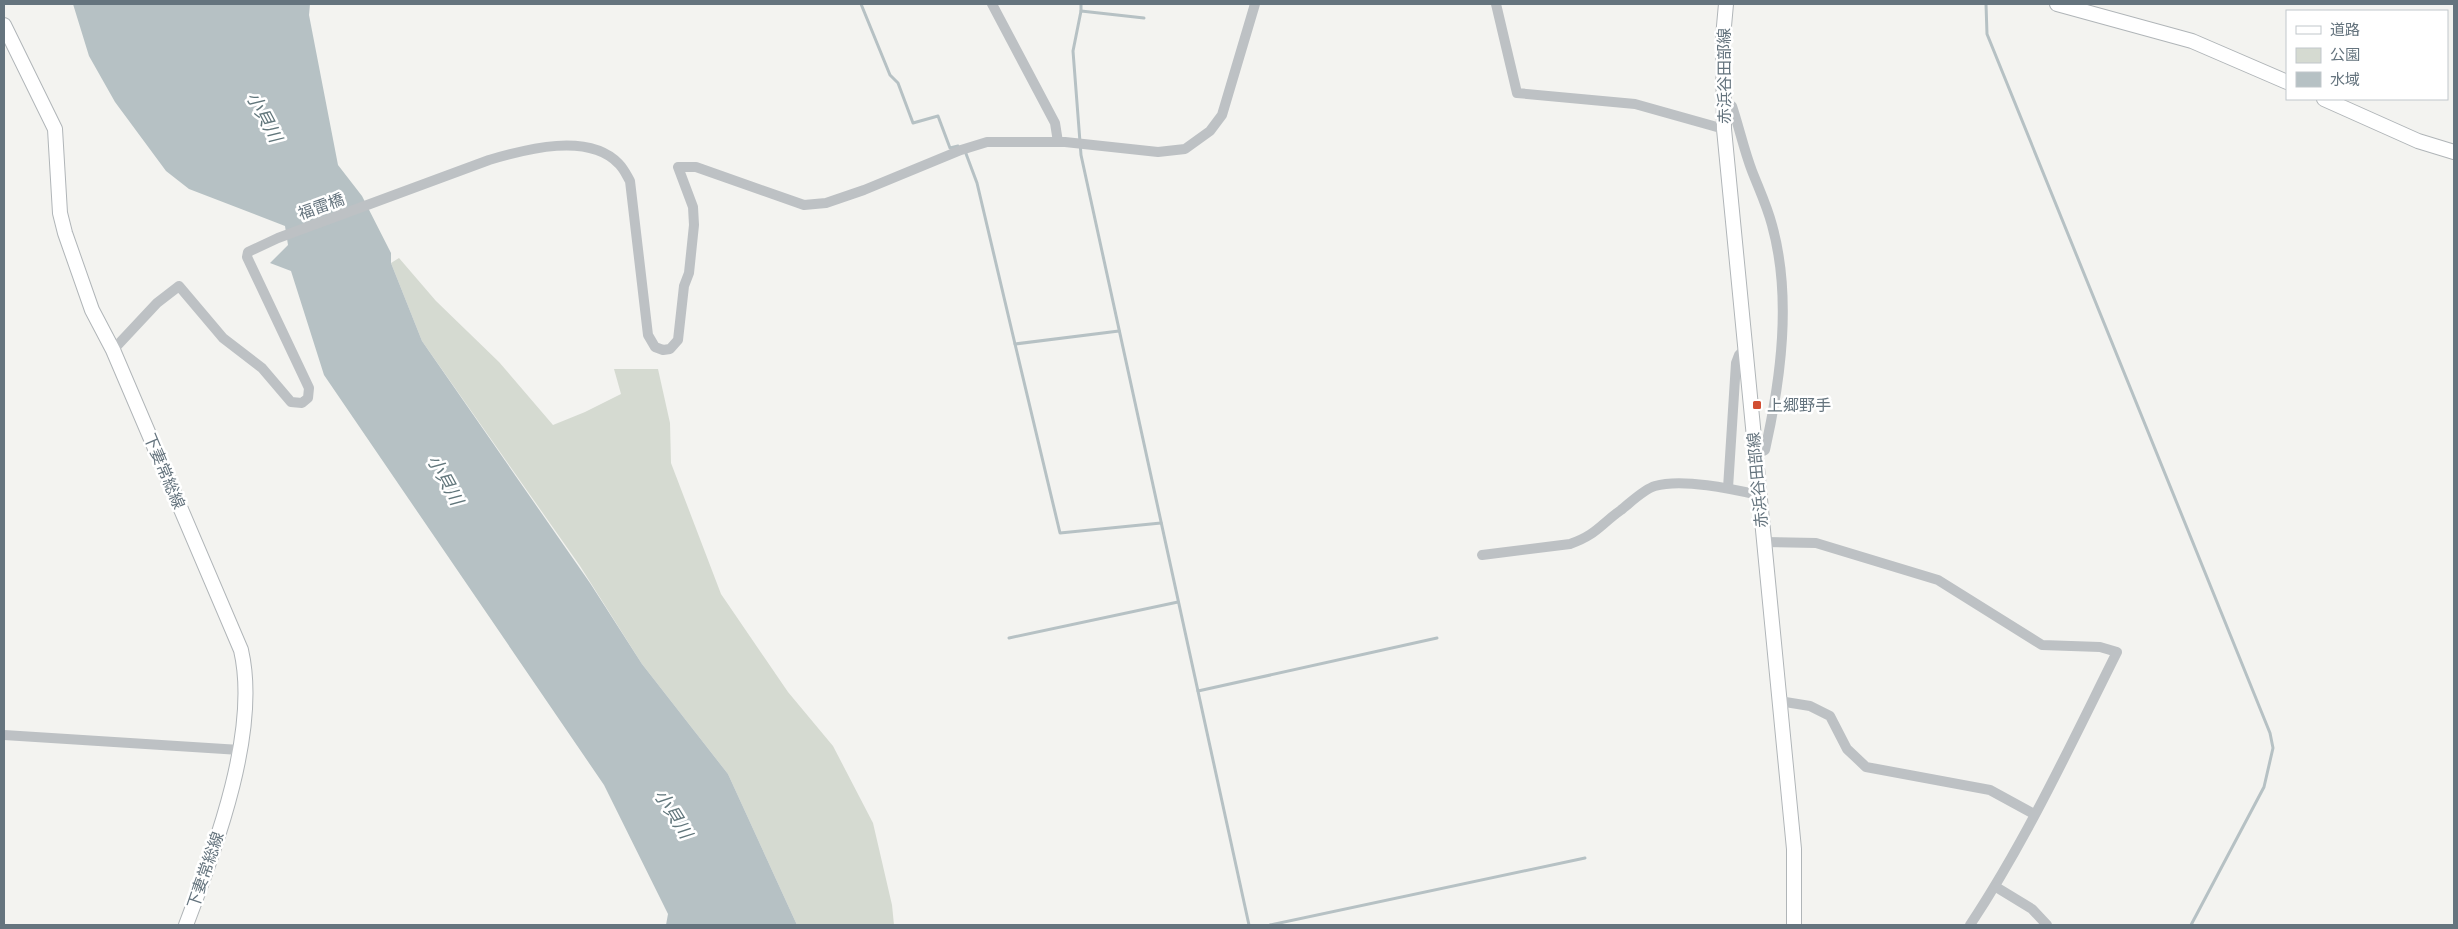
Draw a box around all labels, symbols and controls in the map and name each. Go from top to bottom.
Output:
legend [2286,10,2448,100]
text: 道路 [2330,19,2360,40]
street label: 赤浜谷田部線 [1713,28,1735,124]
text: 公園 [2330,44,2360,65]
text: 水域 [2330,69,2360,90]
water label: 小貝川 [242,87,289,148]
street label: 福雷橋 [295,187,347,225]
place label: 上郷野手 [1767,394,1831,416]
marker: 上郷野手 [1751,399,1763,411]
street label: 下妻常総線 [139,430,191,512]
street label: 赤浜谷田部線 [1742,431,1772,529]
water label: 小貝川 [422,450,470,511]
water label: 小貝川 [649,784,699,844]
street label: 下妻常総線 [182,829,228,911]

